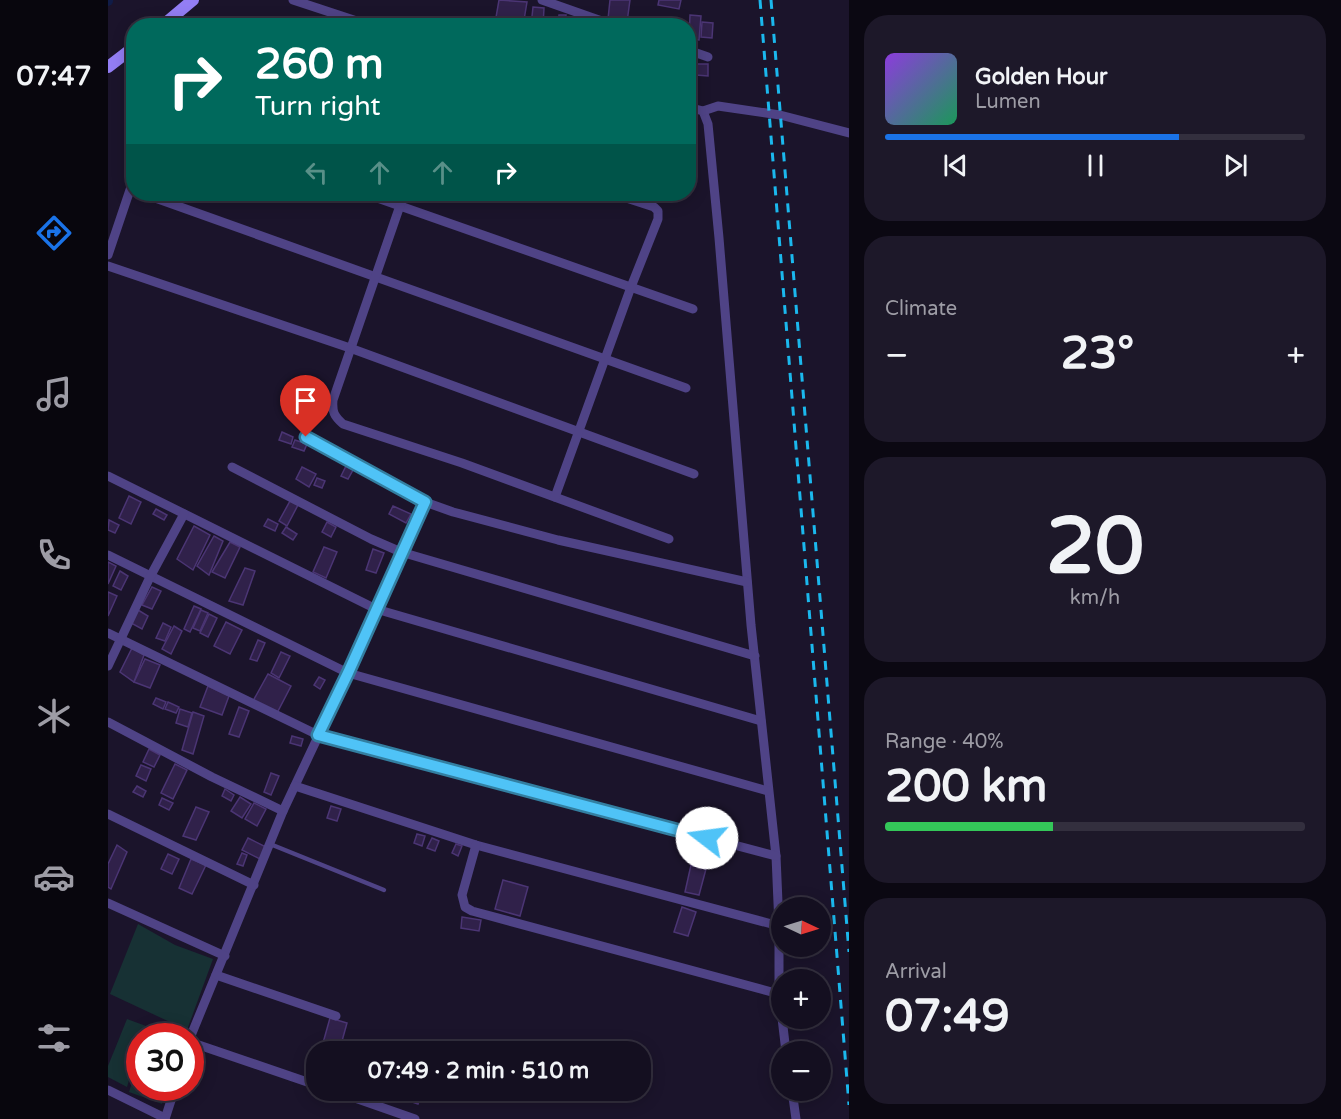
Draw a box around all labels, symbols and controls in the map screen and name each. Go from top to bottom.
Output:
text: 260 m [255,39,384,90]
icon: right [156,42,234,120]
text: 07:47 [17,60,91,93]
text: Golden Hour [975,64,1107,90]
text: Turn right [255,90,381,123]
text: Lumen [975,90,1041,114]
icon: previous [939,149,972,182]
icon: pause [1079,149,1112,182]
icon: next [1219,149,1252,182]
icon: left [300,156,333,189]
icon: ahead [363,156,396,189]
icon: ahead [426,156,459,189]
icon: right [489,156,522,189]
icon: directions [33,212,75,254]
text: Climate [885,297,957,321]
text: 23° [1061,327,1134,381]
text: − [885,336,909,375]
text: + [1286,336,1305,375]
icon: music [33,373,75,415]
pin [280,375,331,437]
icon: arrive [289,384,322,417]
text: 20 [1046,500,1144,594]
icon: phone [33,534,75,576]
text: km/h [1070,586,1120,610]
icon: climate [33,695,75,737]
text: Range · 40% [885,730,1004,754]
text: 200 km [885,760,1047,814]
position arrow [675,806,739,870]
icon: car [33,856,75,898]
north arrow [771,897,831,957]
map controls [771,897,831,1101]
text: Arrival [885,960,947,984]
button: + [771,969,831,1029]
text: 07:49 [885,990,1010,1044]
icon: filters [33,1017,75,1059]
speed limit sign: 30 [126,1023,204,1101]
button: − [771,1041,831,1101]
text: 07:49 · 2 min · 510 m [368,1058,589,1084]

